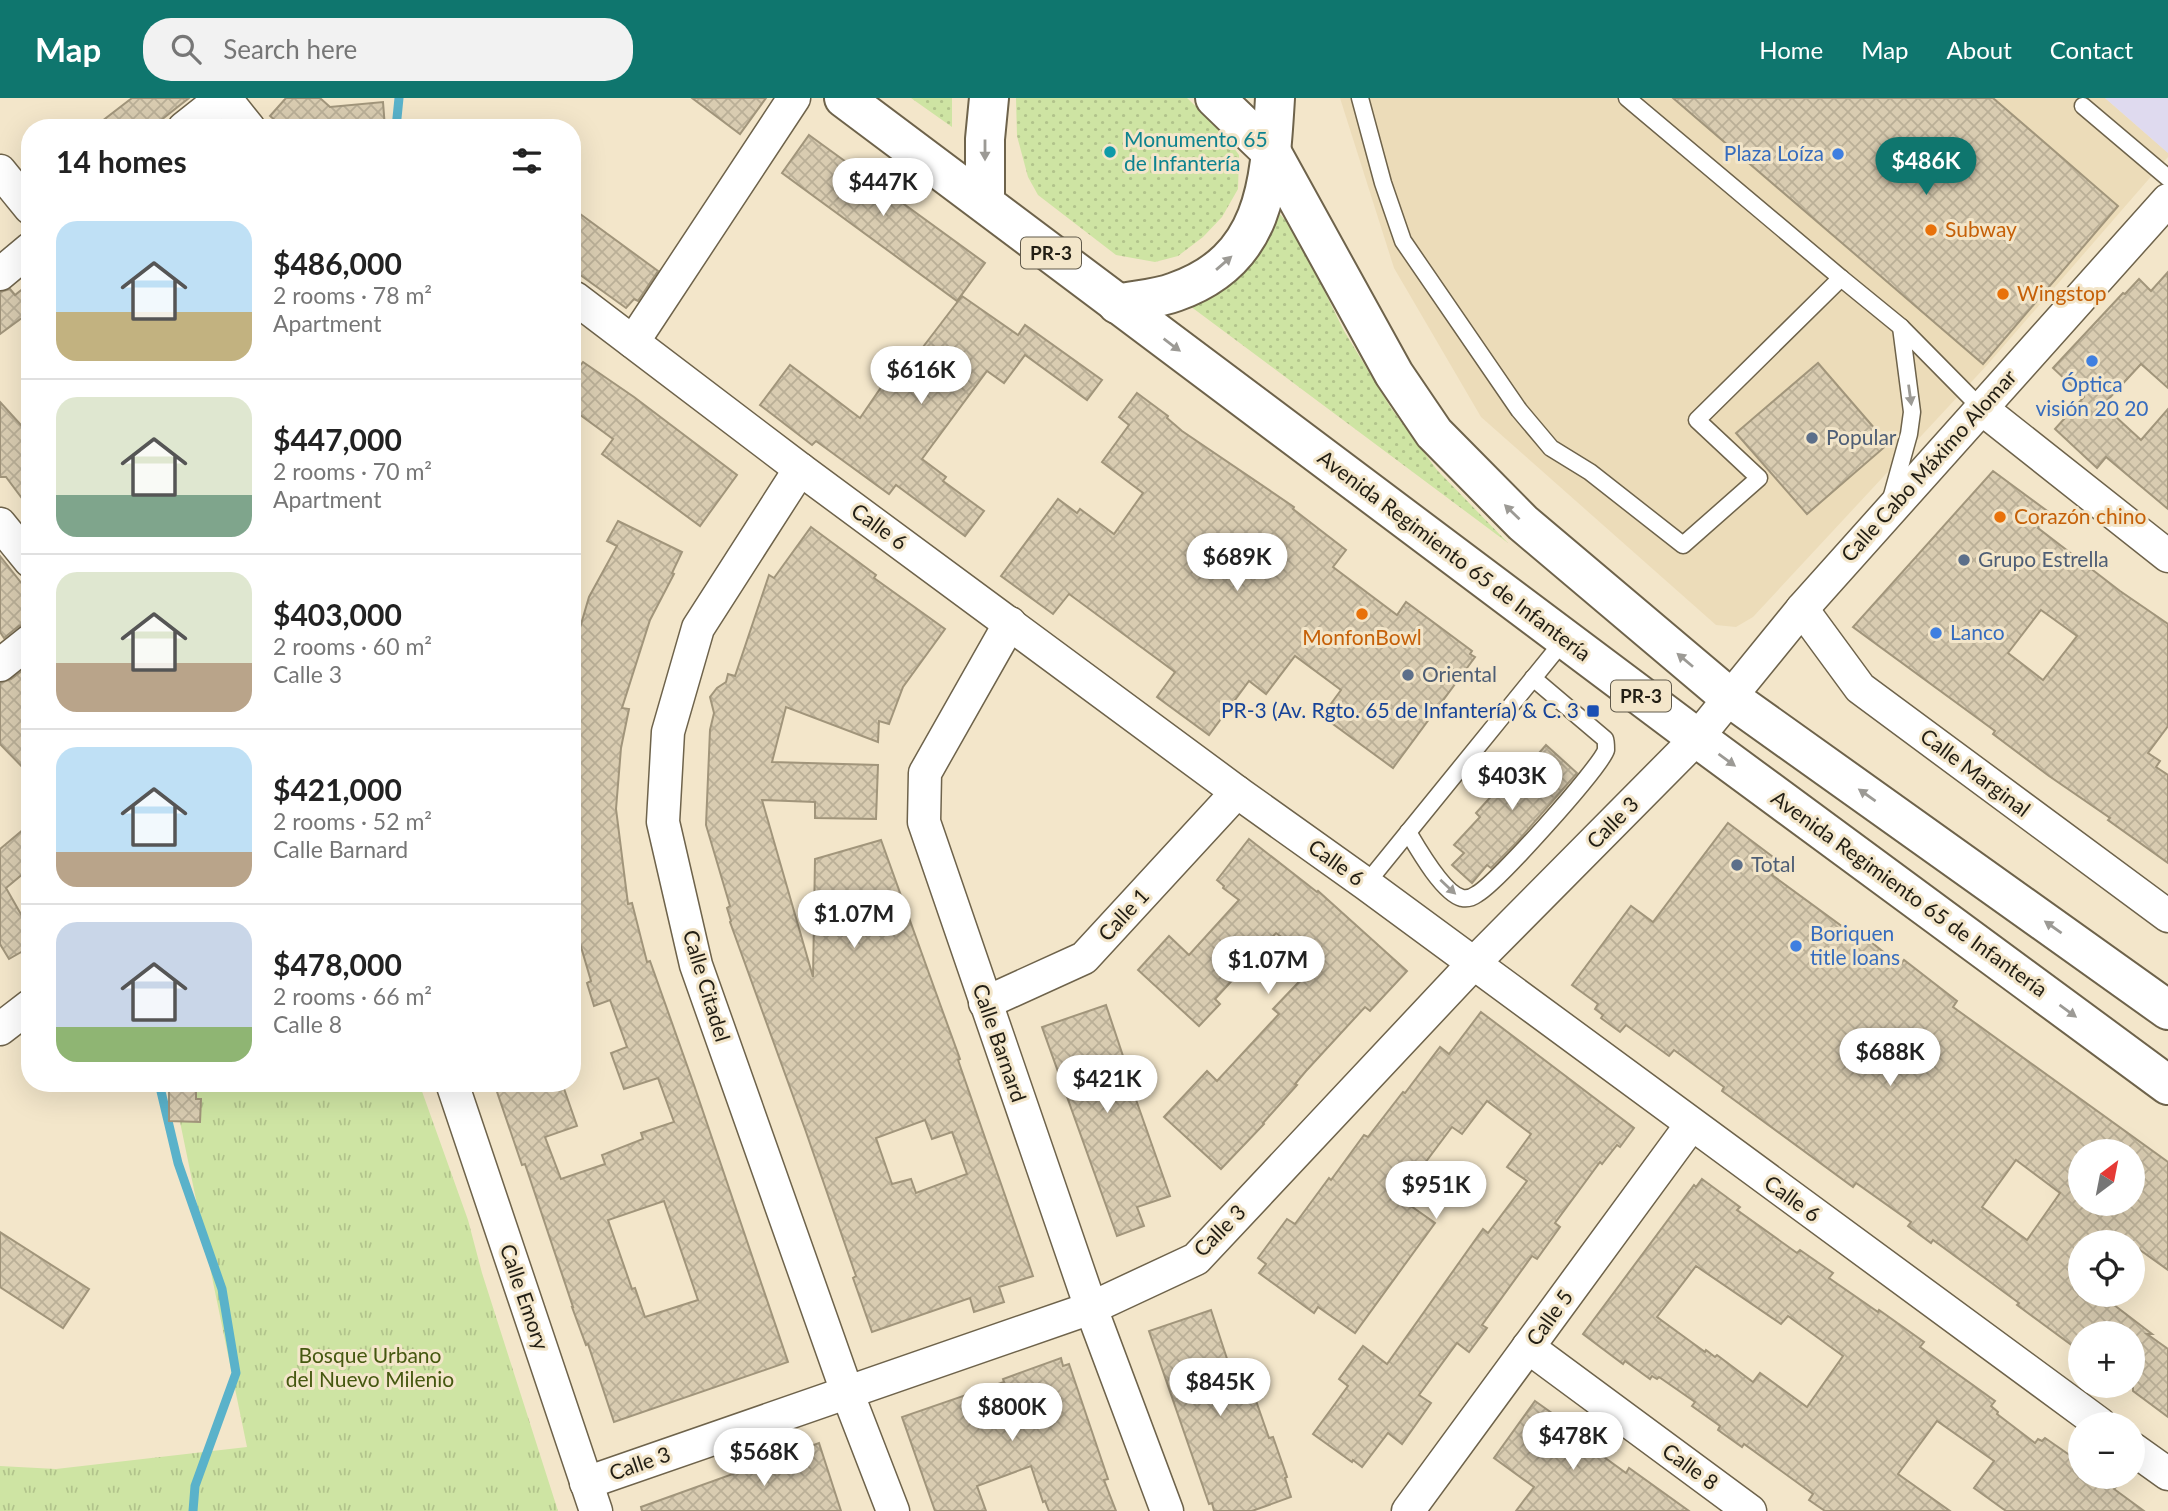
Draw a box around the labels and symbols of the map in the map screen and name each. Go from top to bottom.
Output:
place label: Monumento 65 de Infantería [1124,126,1268,175]
pin: $486K [1877,138,1975,197]
one-way arrow [979,139,991,161]
place label: Plaza Loíza [1724,140,1824,165]
marker: Monumento 65 de Infantería [1102,144,1118,160]
marker: Plaza Loíza [1830,146,1846,162]
pin: $447K [834,158,932,218]
place label: Subway [1945,216,2017,241]
marker: Subway [1923,222,1939,238]
road number: PR-3 [1021,238,1081,268]
one-way arrow [1216,256,1233,271]
place label: Wingstop [2017,280,2107,305]
marker: Wingstop [1995,286,2011,302]
one-way arrow [1162,338,1181,352]
pin: $616K [872,346,970,406]
marker: Óptica visión 20 20 [2084,353,2100,369]
street label: Calle Cabo Máximo Alomar [1835,364,2021,566]
place label: Óptica visión 20 20 [2035,371,2149,420]
one-way arrow [1905,384,1916,406]
place label: Popular [1826,424,1897,449]
marker: Popular [1804,430,1820,446]
street label: Avenida Regimiento 65 de Infantería [1314,444,1596,666]
street label: Calle 6 [847,497,913,554]
place label: Corazón chino [2014,503,2146,528]
one-way arrow [1504,504,1521,520]
marker: Corazón chino [1992,509,2008,525]
pin: $689K [1188,533,1286,593]
place label: Grupo Estrella [1978,546,2109,571]
marker: Grupo Estrella [1956,552,1972,568]
marker: MonfonBowl [1354,606,1370,622]
place label: Lanco [1950,619,2005,644]
place label: MonfonBowl [1302,624,1422,649]
marker: Lanco [1928,625,1944,641]
one-way arrow [1676,652,1694,667]
place label: Oriental [1422,661,1497,686]
marker: Oriental [1400,667,1416,683]
road number: PR-3 [1611,680,1671,712]
place label: PR-3 (Av. Rgto. 65 de Infantería) & C. 3 [1221,697,1579,722]
marker: PR-3 (Av. Rgto. 65 de Infantería) & C. 3 [1585,703,1601,719]
street label: Calle Marginal [1916,722,2036,821]
pin: $403K [1463,752,1561,812]
one-way arrow [1718,752,1736,766]
street label: Avenida Regimiento 65 de Infantería [1767,784,2053,1001]
one-way arrow [1858,788,1876,802]
street label: Calle 3 [1581,791,1643,853]
street label: Calle 6 [1304,833,1370,890]
place label: Total [1751,851,1795,876]
marker: Total [1729,857,1745,873]
one-way arrow [1439,879,1456,895]
street label: Calle 1 [1092,882,1154,946]
pin: $1.07M [797,890,911,950]
place label: Boriquen title loans [1810,920,1900,969]
one-way arrow [2044,920,2062,934]
street label: Calle Citadel [679,927,736,1045]
pin: $1.07M [1211,936,1325,996]
marker: Boriquen title loans [1788,938,1804,954]
street label: Calle Barnard [968,980,1032,1105]
one-way arrow [2058,1004,2077,1018]
pin: $688K [1841,1028,1939,1088]
pin: $421K [1058,1056,1156,1115]
north arrow [2068,1139,2146,1216]
pin: $951K [1387,1162,1485,1221]
street label: Calle 6 [1760,1169,1826,1226]
street label: Calle 3 [1188,1199,1250,1261]
street label: Calle Emory [496,1240,555,1353]
street label: Calle 5 [1520,1284,1577,1350]
park label: Bosque Urbano del Nuevo Milenio [286,1342,454,1391]
pin: $845K [1171,1358,1269,1418]
pin: $800K [963,1384,1061,1443]
pin: $478K [1524,1412,1622,1472]
pin: $568K [715,1428,813,1488]
street label: Calle 8 [1658,1437,1724,1494]
street label: Calle 3 [606,1441,673,1485]

